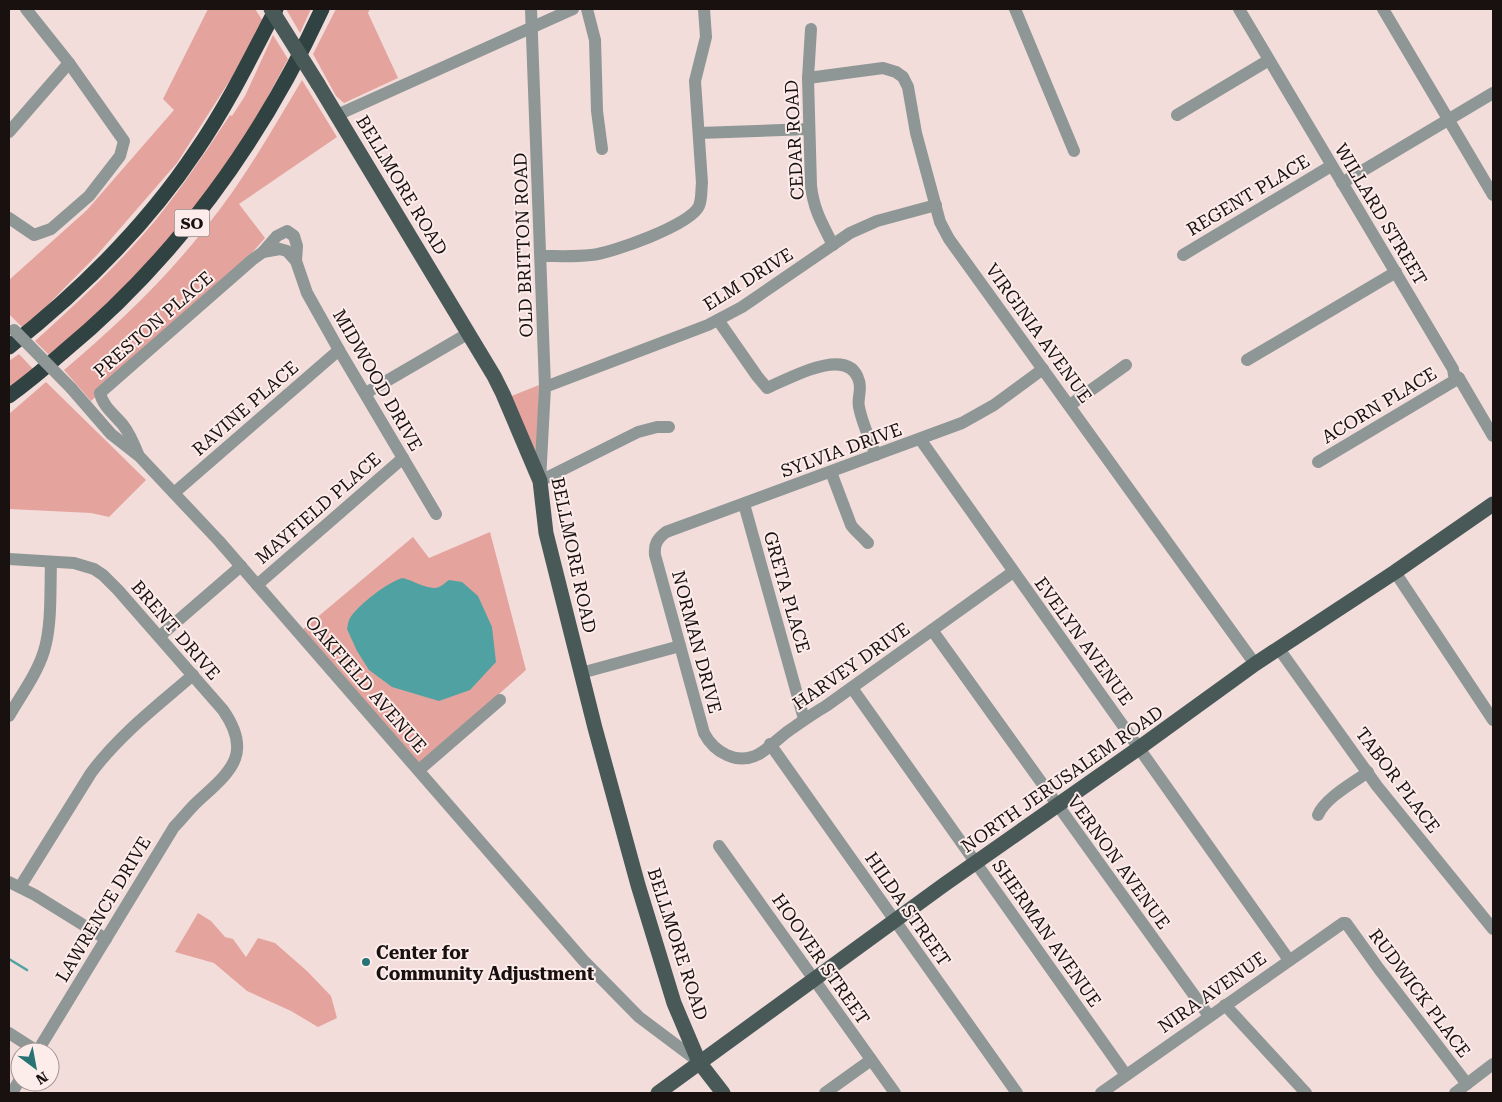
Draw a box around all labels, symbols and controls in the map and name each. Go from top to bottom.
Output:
street label: CEDAR ROAD [780,79,808,201]
street label: BELLMORE ROAD [352,112,452,259]
street label: WILLARD STREET [1330,139,1432,289]
street label: REGENT PLACE [1183,150,1313,240]
street label: OLD BRITTON ROAD [509,152,537,338]
road number: SO [174,210,210,237]
street label: ELM DRIVE [699,243,797,315]
street label: VIRGINIA AVENUE [981,259,1097,407]
street label: PRESTON PLACE [89,267,217,381]
street label: MIDWOOD DRIVE [329,305,427,455]
street label: RAVINE PLACE [188,356,302,460]
street label: ACORN PLACE [1318,362,1440,448]
street label: SYLVIA DRIVE [778,418,904,482]
street label: MAYFIELD PLACE [251,448,385,568]
street label: BELLMORE ROAD [547,475,601,635]
street label: GRETA PLACE [760,529,814,655]
street label: NORMAN DRIVE [668,568,726,716]
street label: EVELYN AVENUE [1030,573,1138,709]
street label: BRENT DRIVE [127,576,225,684]
street label: OAKFIELD AVENUE [301,611,431,757]
street label: HARVEY DRIVE [788,618,914,714]
street label: NORTH JERUSALEM ROAD [957,701,1167,857]
street label: TABOR PLACE [1351,723,1445,837]
street label: VERNON AVENUE [1063,791,1175,933]
street label: LAWRENCE DRIVE [51,832,155,986]
street label: HILDA STREET [861,848,955,970]
street label: SHERMAN AVENUE [988,855,1106,1011]
street label: BELLMORE ROAD [643,865,713,1023]
street label: HOOVER STREET [768,890,874,1028]
street label: RUDWICK PLACE [1365,925,1475,1061]
place label: Center for Community Adjustment [376,942,594,984]
street label: NIRA AVENUE [1154,947,1270,1037]
marker: Center for Community Adjustment [360,956,372,968]
north arrow [10,1042,60,1092]
text: N [33,1068,51,1088]

